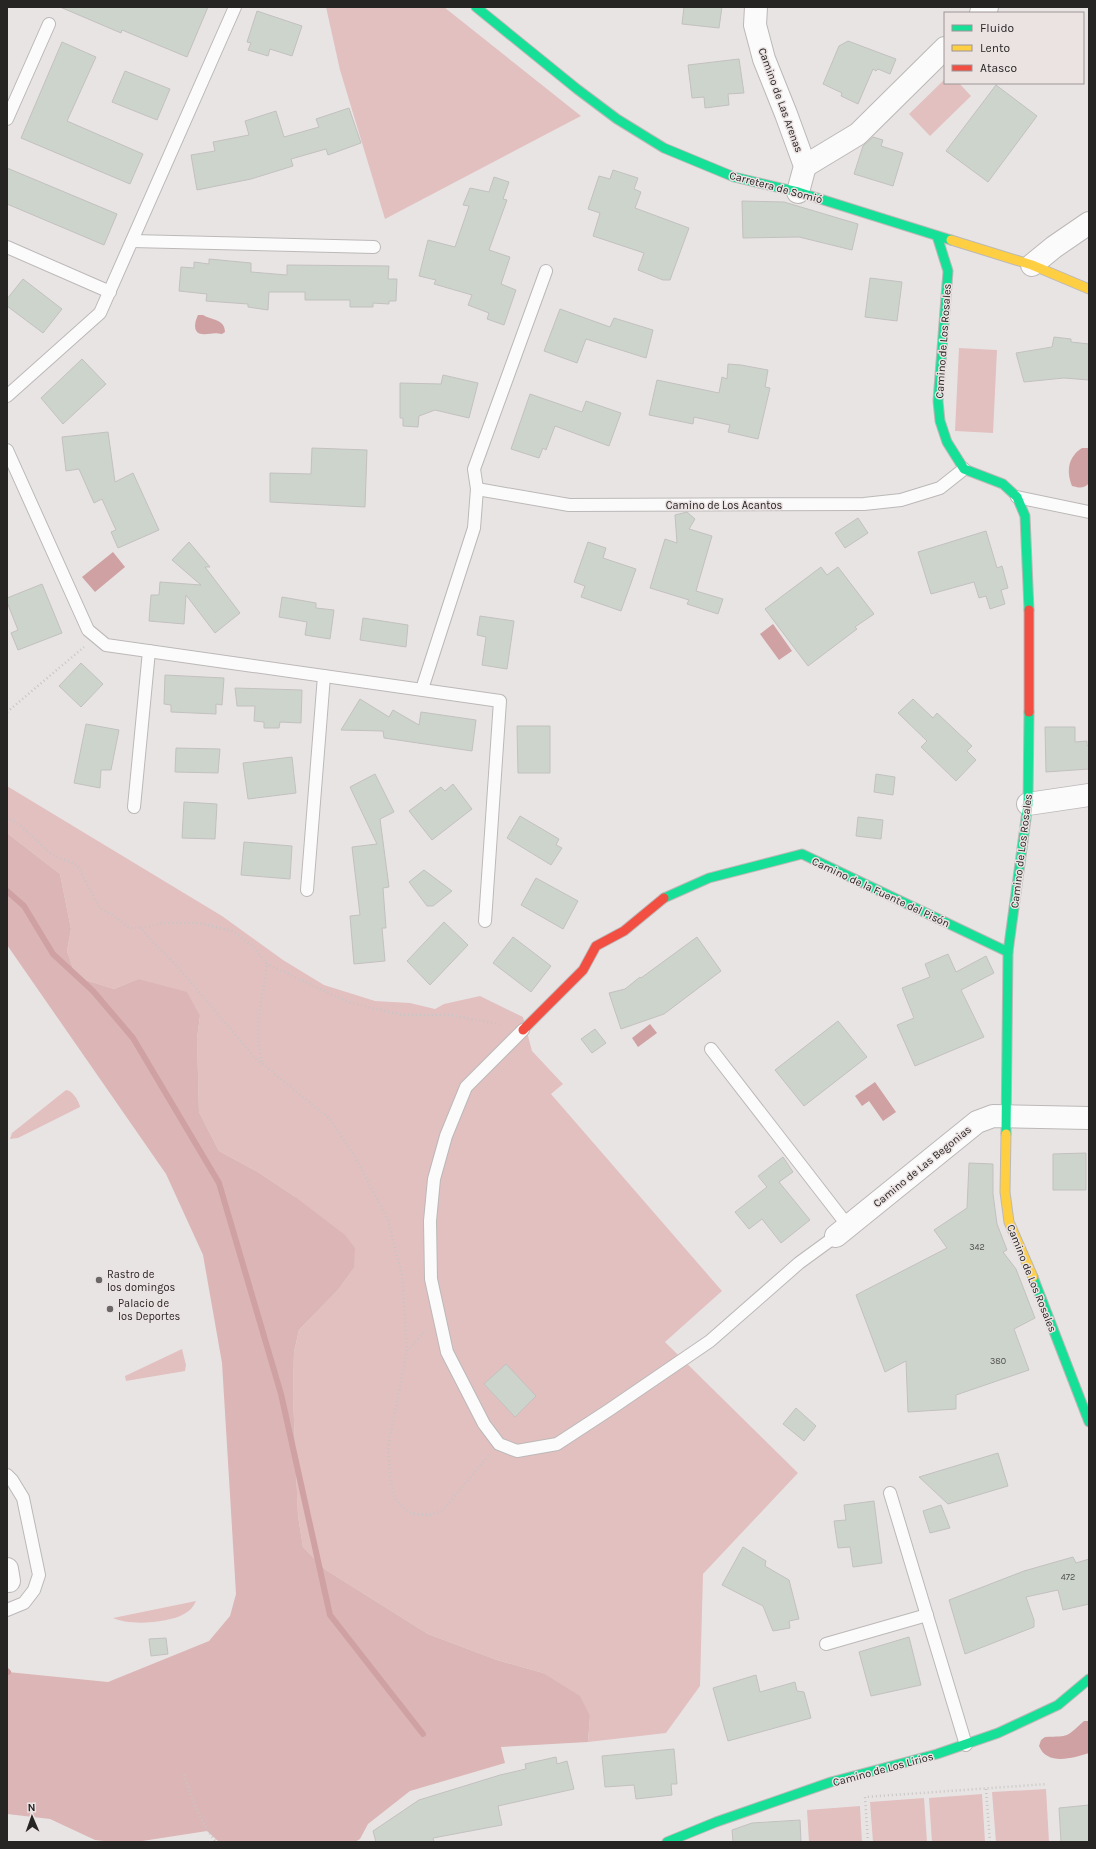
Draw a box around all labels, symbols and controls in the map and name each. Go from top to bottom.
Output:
legend [944,12,1084,84]
text: Fluido [980,21,1014,35]
text: Lento [980,41,1010,55]
street label: Camino de Las Arenas [756,46,806,154]
text: Atasco [980,61,1017,75]
street label: Carretera de Somió [728,169,824,206]
street label: Camino de Los Rosales [933,283,954,399]
street label: Camino de Los Acantos [666,499,783,512]
street label: Camino de Los Rosales [1008,793,1035,909]
street label: Camino de la Fuente del Pisón [810,855,952,930]
street label: Camino de Las Begonias [871,1123,974,1210]
street label: Camino de Los Rosales [1004,1222,1059,1334]
house number: 342 [969,1242,985,1252]
place label: Rastro de los domingos [107,1268,175,1294]
marker: Rastro de los domingos [94,1275,104,1285]
place label: Palacio de los Deportes [118,1297,181,1323]
marker: Palacio de los Deportes [105,1304,115,1314]
house number: 380 [990,1356,1006,1366]
house number: 472 [1061,1572,1075,1582]
street label: Camino de Los Lirios [831,1750,935,1789]
north arrow [12,1797,52,1837]
text: N [27,1801,36,1814]

